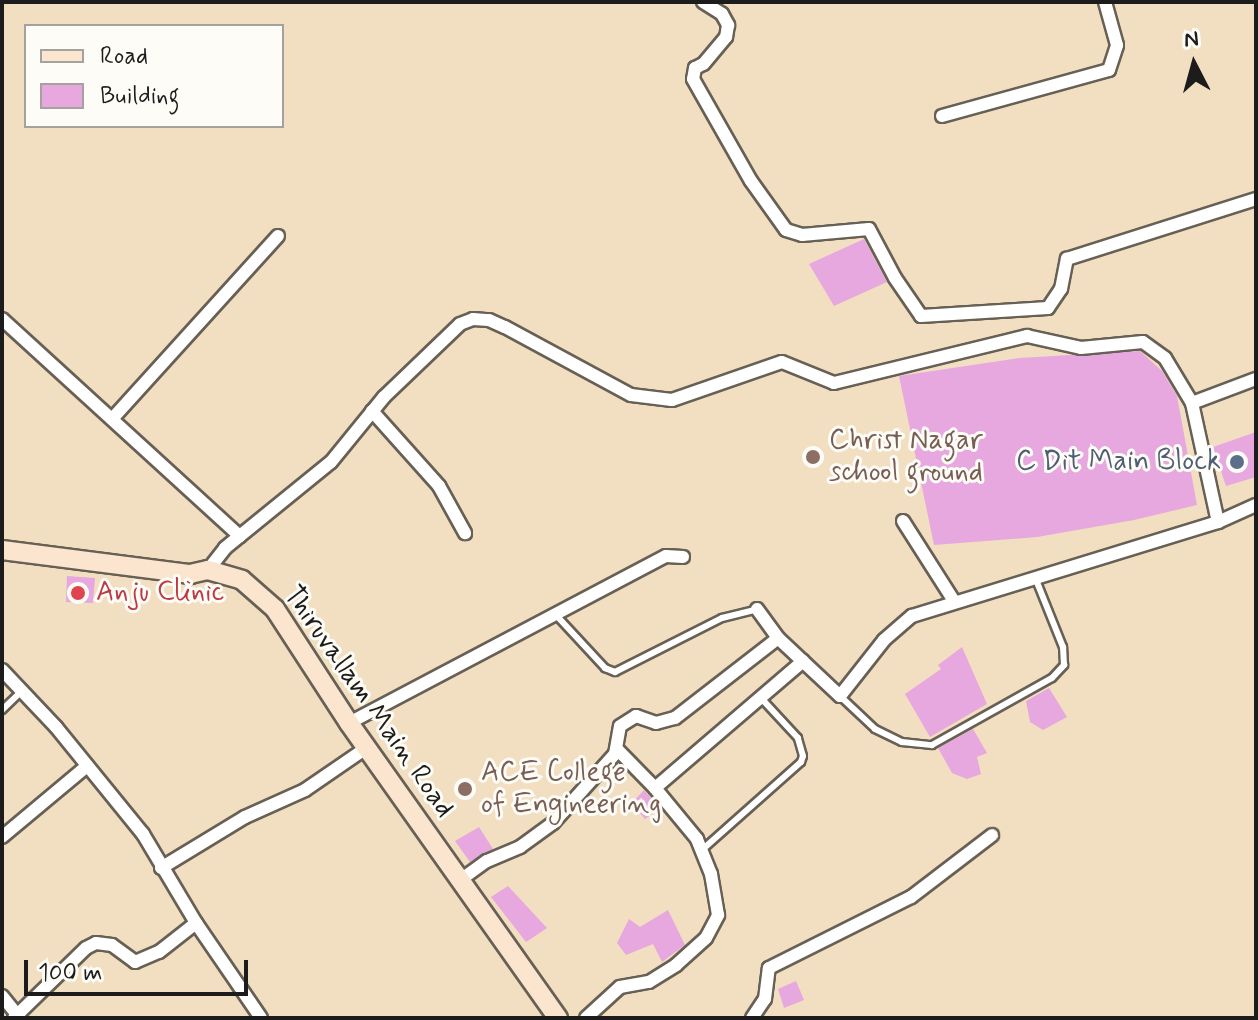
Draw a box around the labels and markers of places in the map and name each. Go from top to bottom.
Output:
place label: Christ Nagar school ground [829,424,983,490]
place label: C Dit Main Block [1019,445,1221,479]
marker: Christ Nagar school ground [804,448,822,466]
marker: C Dit Main Block [1228,453,1246,471]
place label: Anju Clinic [96,576,226,610]
marker: Anju Clinic [67,582,89,604]
place label: ACE College of Engineering [481,756,658,822]
marker: ACE College of Engineering [456,780,474,798]

